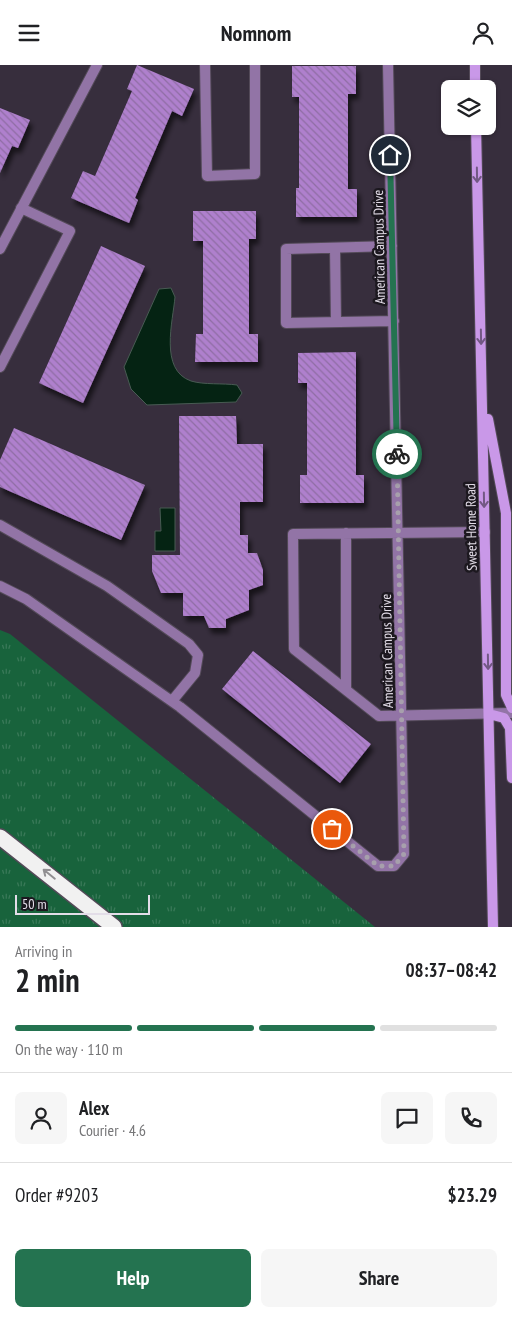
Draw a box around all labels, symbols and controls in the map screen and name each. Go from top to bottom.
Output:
icon: menu [15,19,43,47]
text: Nomnom [221,19,291,47]
icon: person [469,19,497,47]
map controls [441,80,496,135]
button: layers [441,80,496,135]
pin [369,134,411,176]
icon: home [376,141,404,169]
one-way arrow [473,167,482,183]
street label: American Campus Drive [369,189,389,304]
one-way arrow [476,329,486,345]
courier [372,429,422,479]
icon: bike [383,440,411,468]
street label: Sweet Home Road [461,483,481,571]
one-way arrow [480,492,489,508]
street label: American Campus Drive [377,593,397,708]
one-way arrow [483,654,493,670]
pin [311,808,353,850]
icon: bag [318,815,346,843]
one-way arrow [43,869,56,880]
scale bar [15,892,150,915]
text: 50 m [22,895,47,913]
text: Arriving in [15,941,72,961]
text: 08:37–08:42 [405,958,497,982]
text: 2 min [15,959,80,1001]
text: On the way · 110 m [15,1039,123,1059]
button: person [15,1092,67,1144]
button: chat [381,1092,433,1144]
button: phone [445,1092,497,1144]
text: Alex [79,1096,109,1120]
text: Courier · 4.6 [79,1120,146,1140]
text: Order #9203 [15,1183,99,1207]
text: $23.29 [448,1183,497,1207]
button: Help [15,1249,251,1307]
button: Share [261,1249,497,1307]

